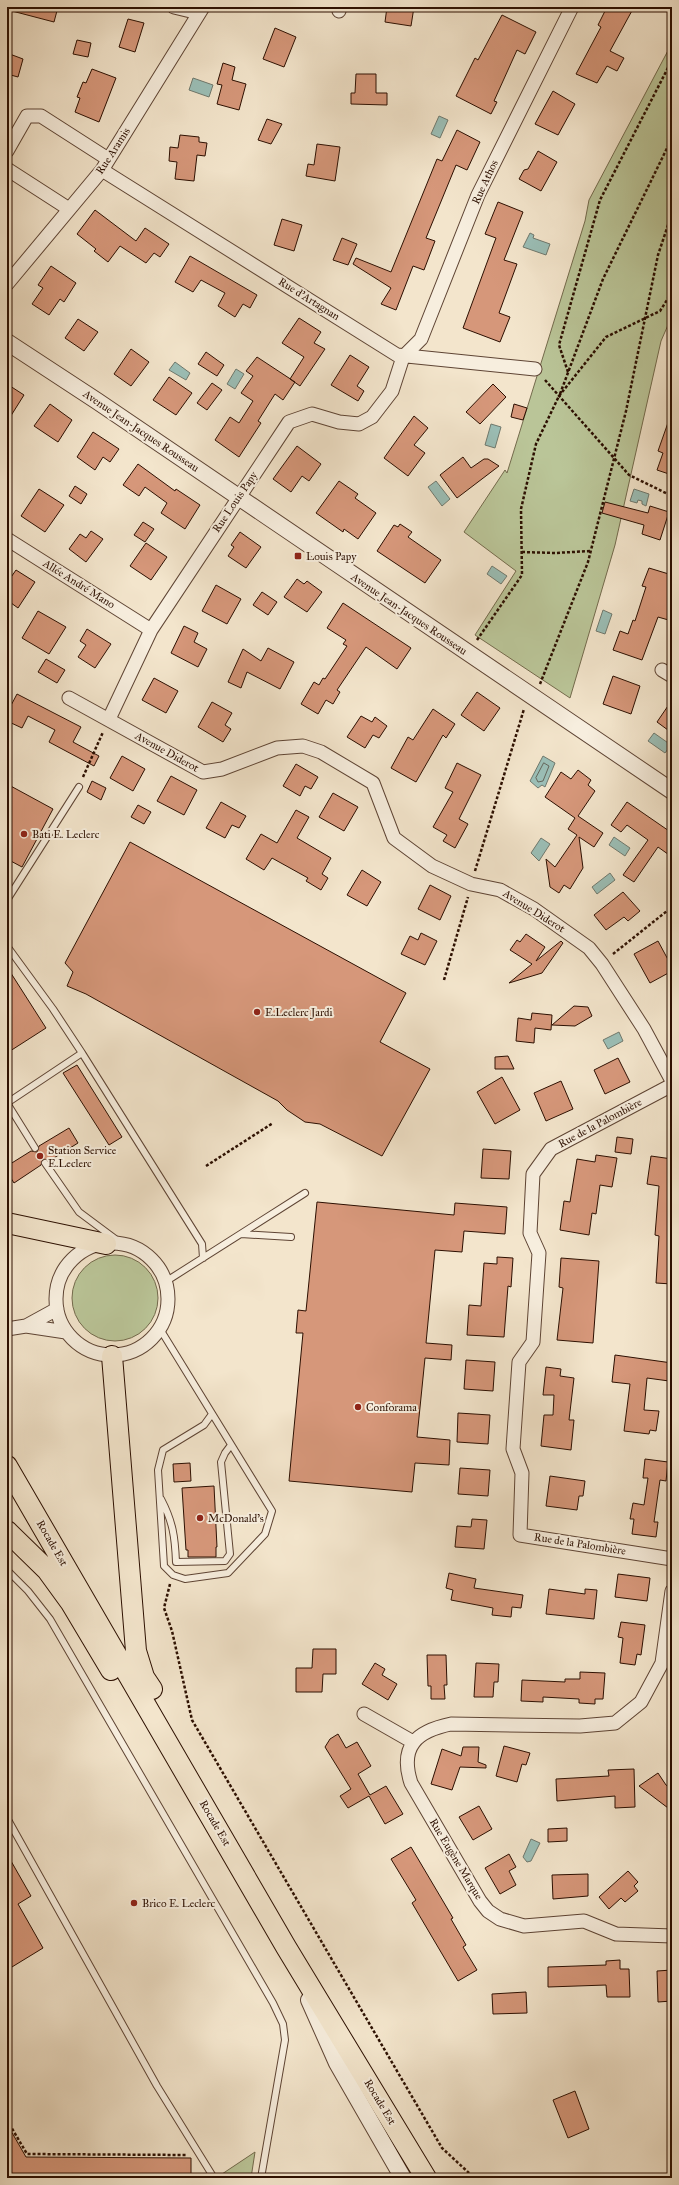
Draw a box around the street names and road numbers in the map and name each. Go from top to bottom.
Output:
street label: Rue Aramis [93,125,133,177]
street label: Rue Athos [469,158,501,206]
street label: Rue d'Artagnan [276,275,342,323]
street label: Avenue Jean-Jacques Rousseau [79,387,202,476]
street label: Rue Louis Papy [210,468,261,535]
street label: Allée André Mano [40,556,118,612]
street label: Avenue Jean-Jacques Rousseau [347,570,470,659]
street label: Avenue Diderot [132,729,201,775]
street label: Avenue Diderot [500,886,568,935]
street label: Rue de la Palombière [556,1095,644,1151]
street label: Rocade Est [34,1518,70,1568]
street label: Rue de la Palombière [533,1530,627,1558]
street label: Rocade Est [197,1798,233,1848]
street label: Rue Eugène Marque [426,1816,486,1903]
street label: Rocade Est [361,2077,399,2127]

